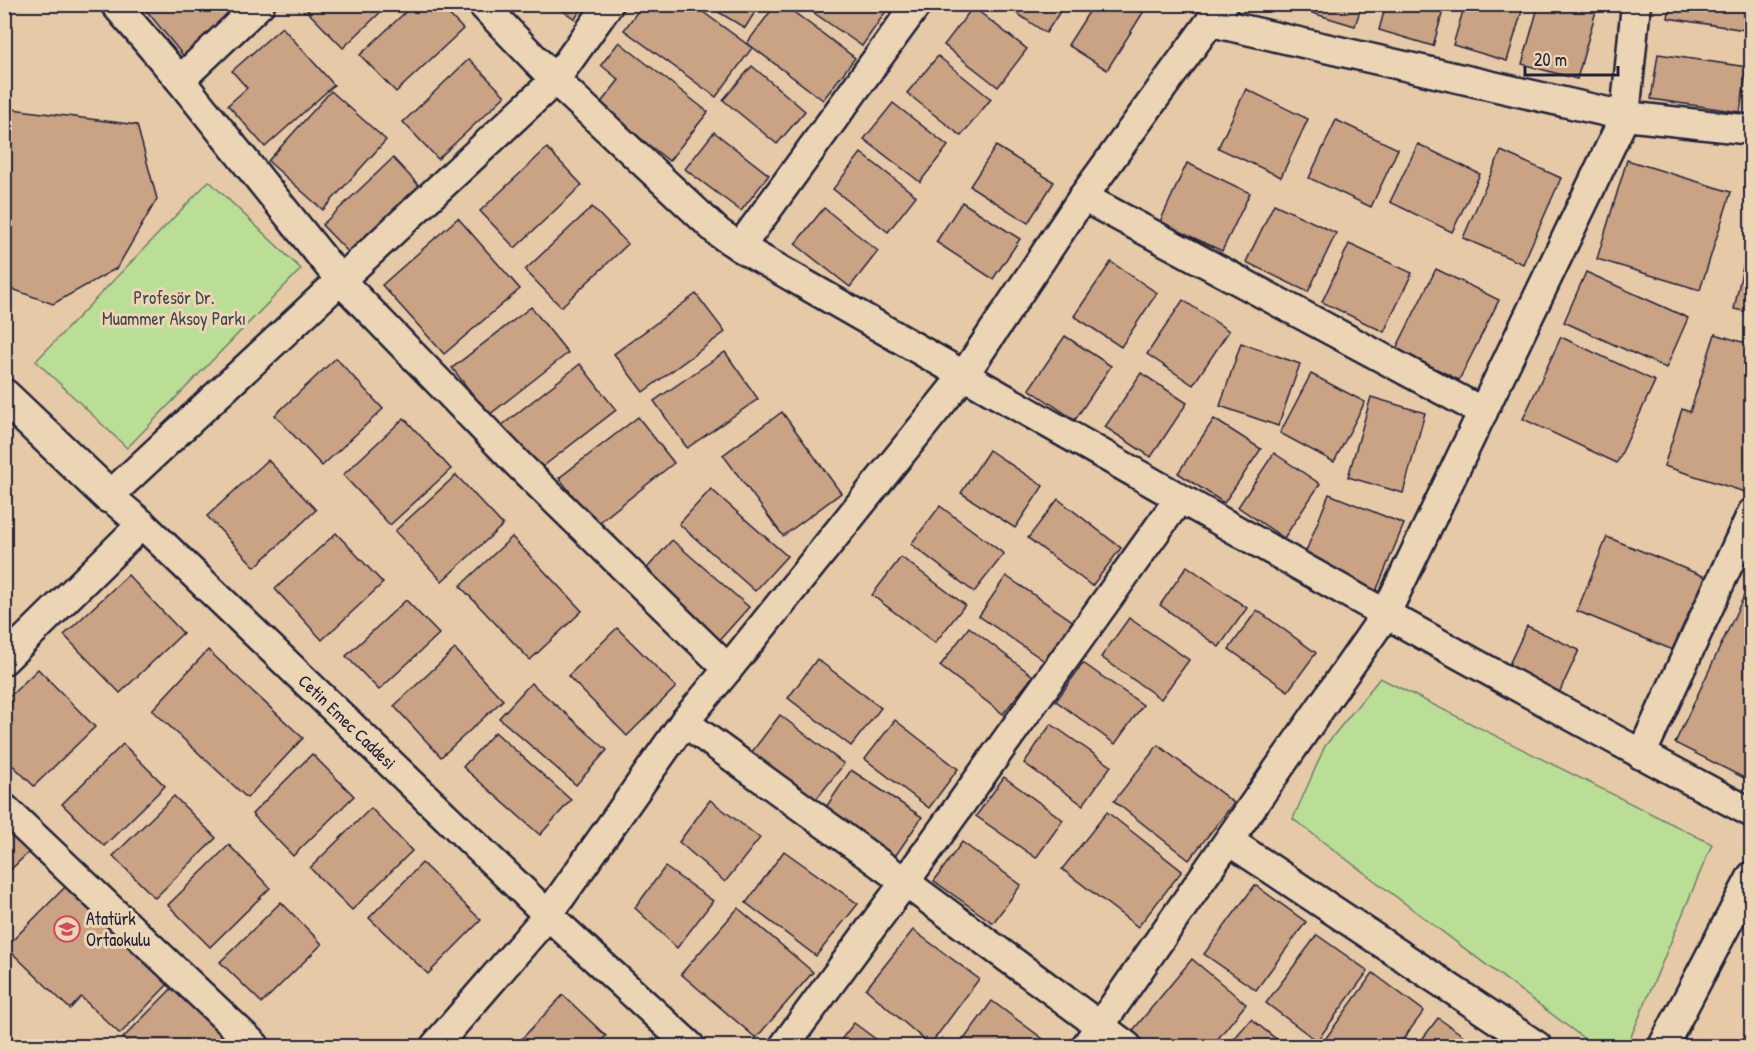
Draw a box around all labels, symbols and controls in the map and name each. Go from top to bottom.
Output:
scale bar [1525,39,1618,77]
text: 20 m [1534,47,1567,72]
park label: Profesör Dr. Muammer Aksoy Parkı [102,285,246,331]
street label: Cetin Emec Caddesi [293,668,402,775]
place label: Atatürk Ortaokulu [86,906,150,952]
school or university icon: Atatürk Ortaokulu [52,914,82,944]

